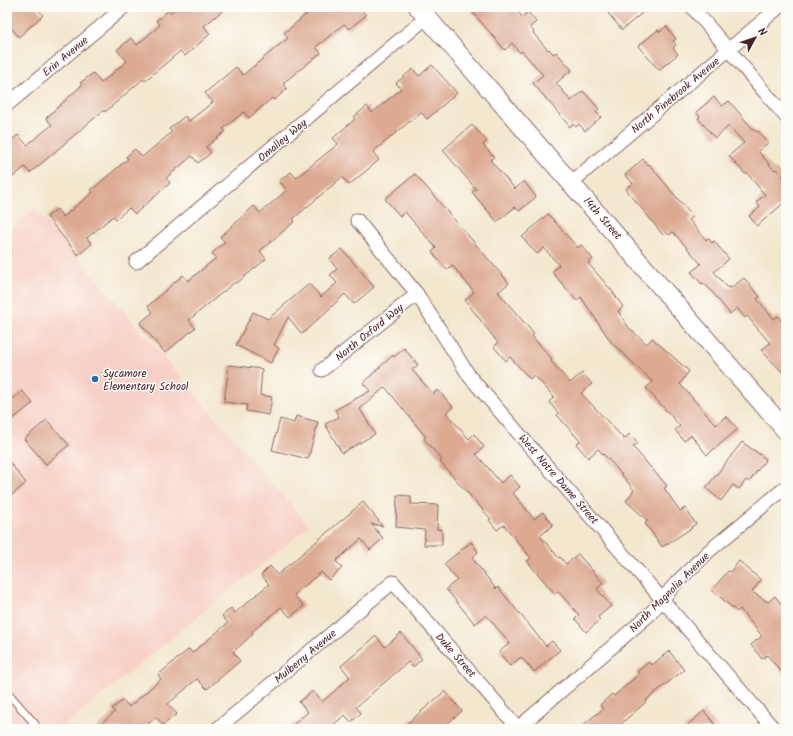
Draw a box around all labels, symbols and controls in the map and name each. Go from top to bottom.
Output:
north arrow [735,18,775,58]
text: N [753,24,771,41]
street label: Erin Avenue [39,32,93,81]
street label: North Pinebrook Avenue [627,53,724,138]
street label: Omalley Way [254,114,312,167]
street label: 14th Street [578,193,627,245]
street label: North Oxford Way [331,299,408,366]
place label: Sycamore Elementary School [103,365,189,396]
marker: Sycamore Elementary School [90,374,100,384]
street label: West Notre Dame Street [514,430,603,529]
street label: North Magnolia Avenue [625,548,714,637]
street label: Mulberry Avenue [271,625,341,688]
street label: Duke Street [430,629,480,683]

